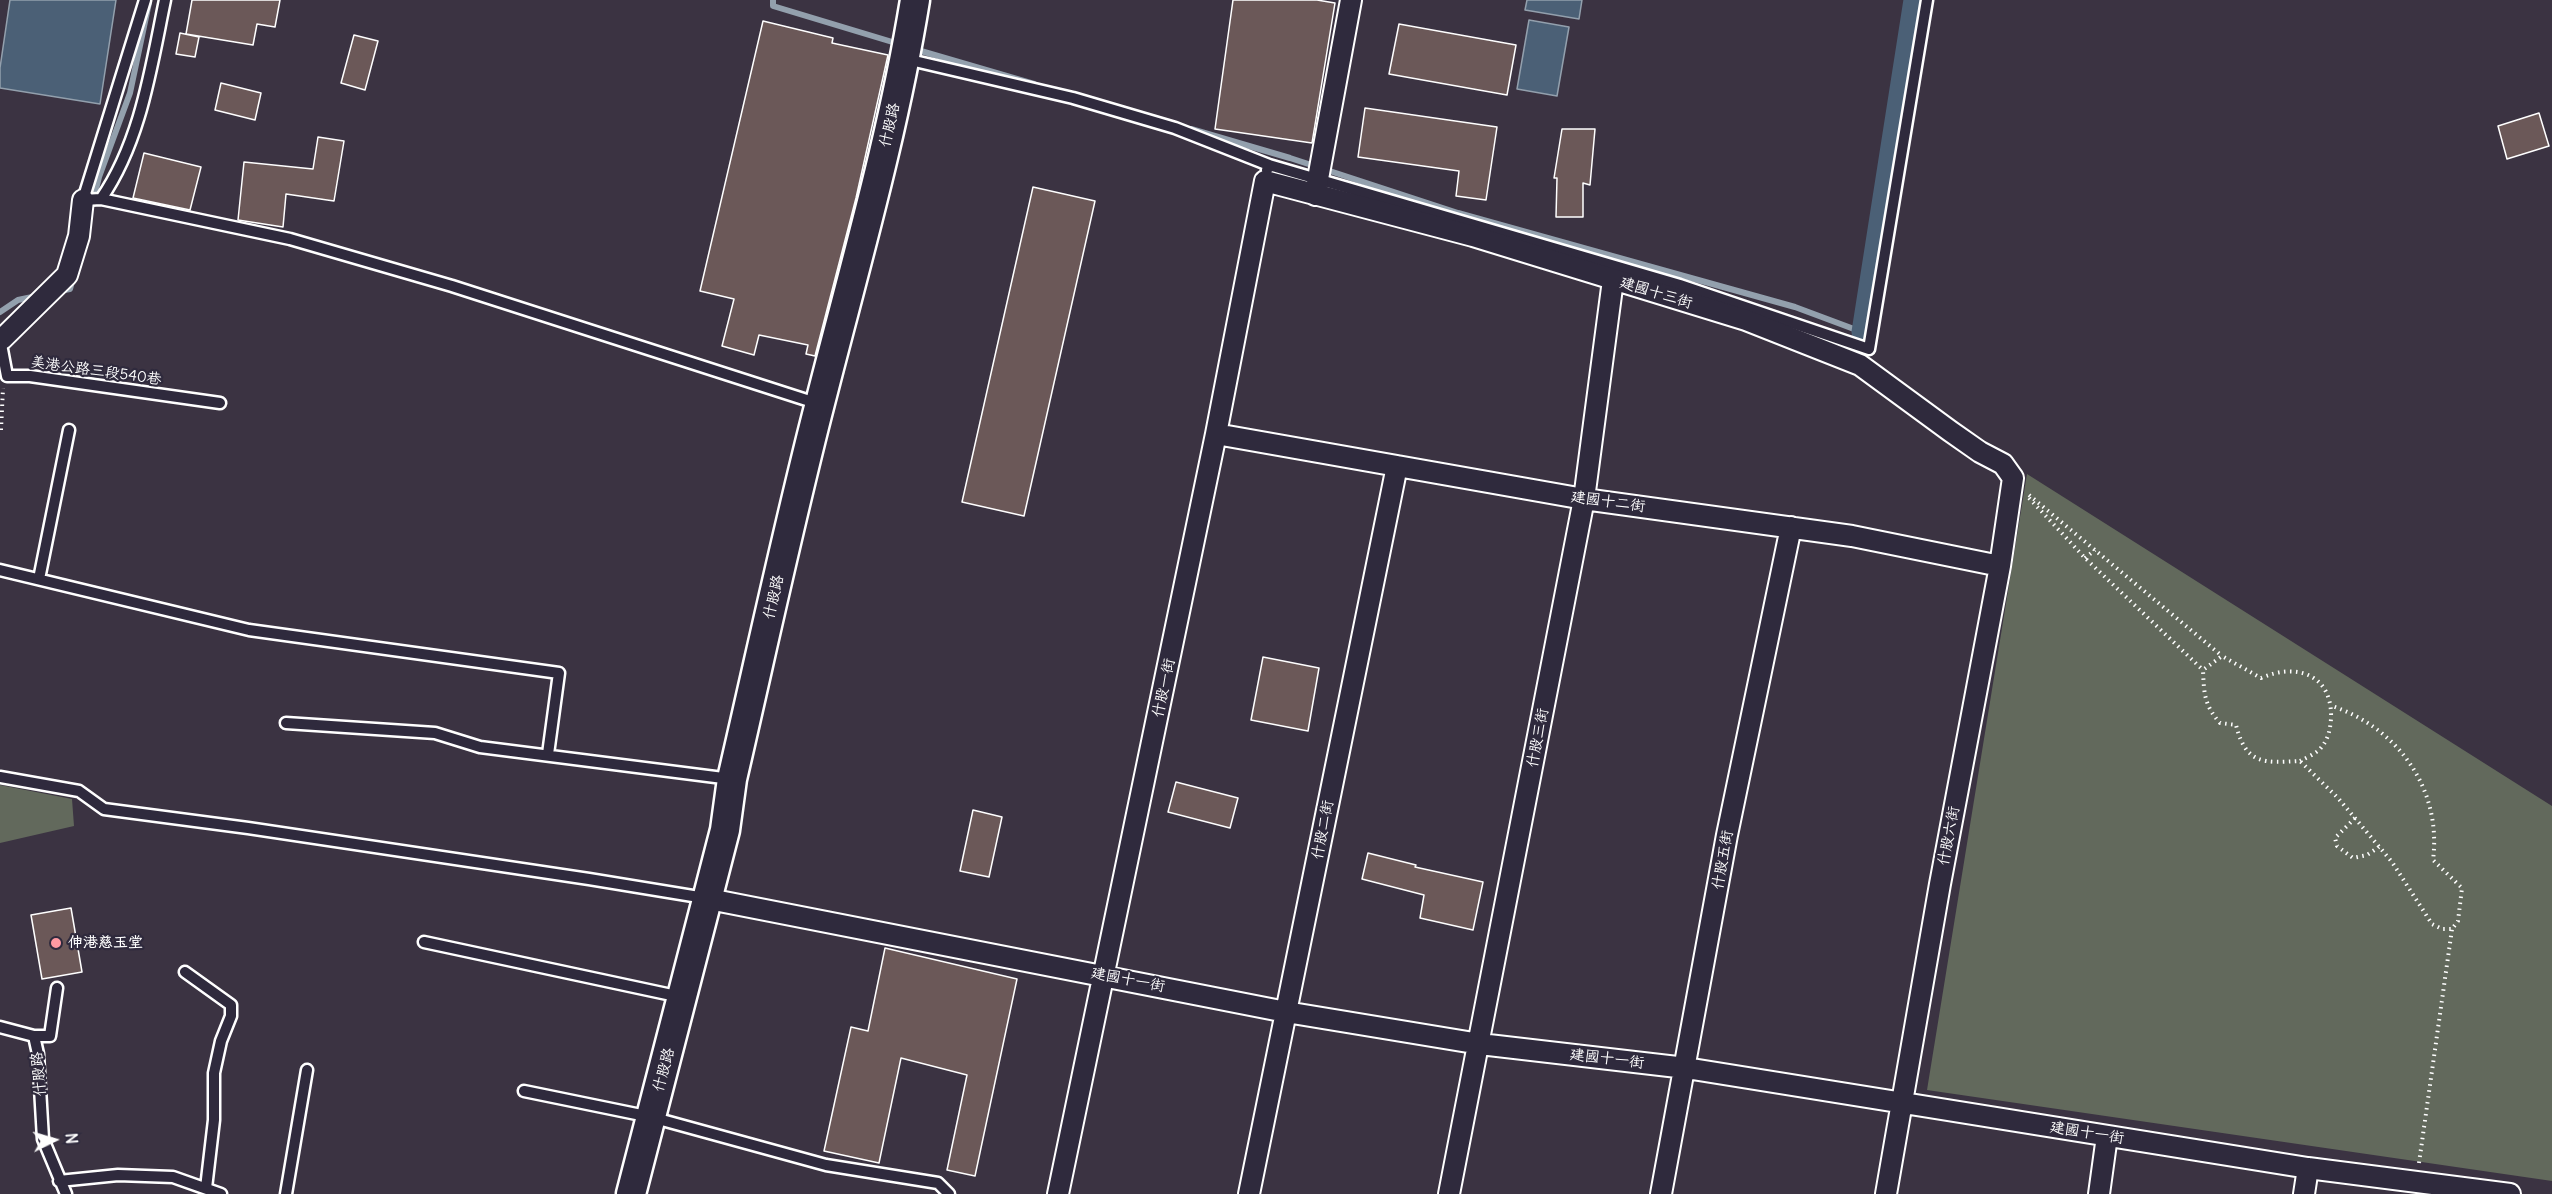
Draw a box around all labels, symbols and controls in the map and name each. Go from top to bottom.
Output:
street label: 什股路 [876,101,904,149]
street label: 建國十三街 [1618,273,1694,313]
street label: 美港公路三段540巷 [29,353,163,389]
street label: 建國十二街 [1570,488,1646,516]
street label: 什股路 [760,573,788,621]
street label: 什股一街 [1149,657,1179,719]
street label: 什股三街 [1523,707,1553,769]
street label: 什股二街 [1308,799,1338,861]
street label: 什股六街 [1934,805,1964,867]
street label: 什股五街 [1709,829,1737,891]
place label: 伸港慈玉堂 [68,934,143,952]
marker: 伸港慈玉堂 [49,936,63,950]
street label: 建國十一街 [1089,964,1167,996]
street label: 建國十一街 [1569,1045,1645,1073]
street label: 什股路 [649,1046,679,1094]
street label: 什股路 [28,1051,50,1097]
north arrow [24,1110,84,1170]
street label: 建國十一街 [2049,1118,2125,1148]
text: N [61,1132,82,1145]

